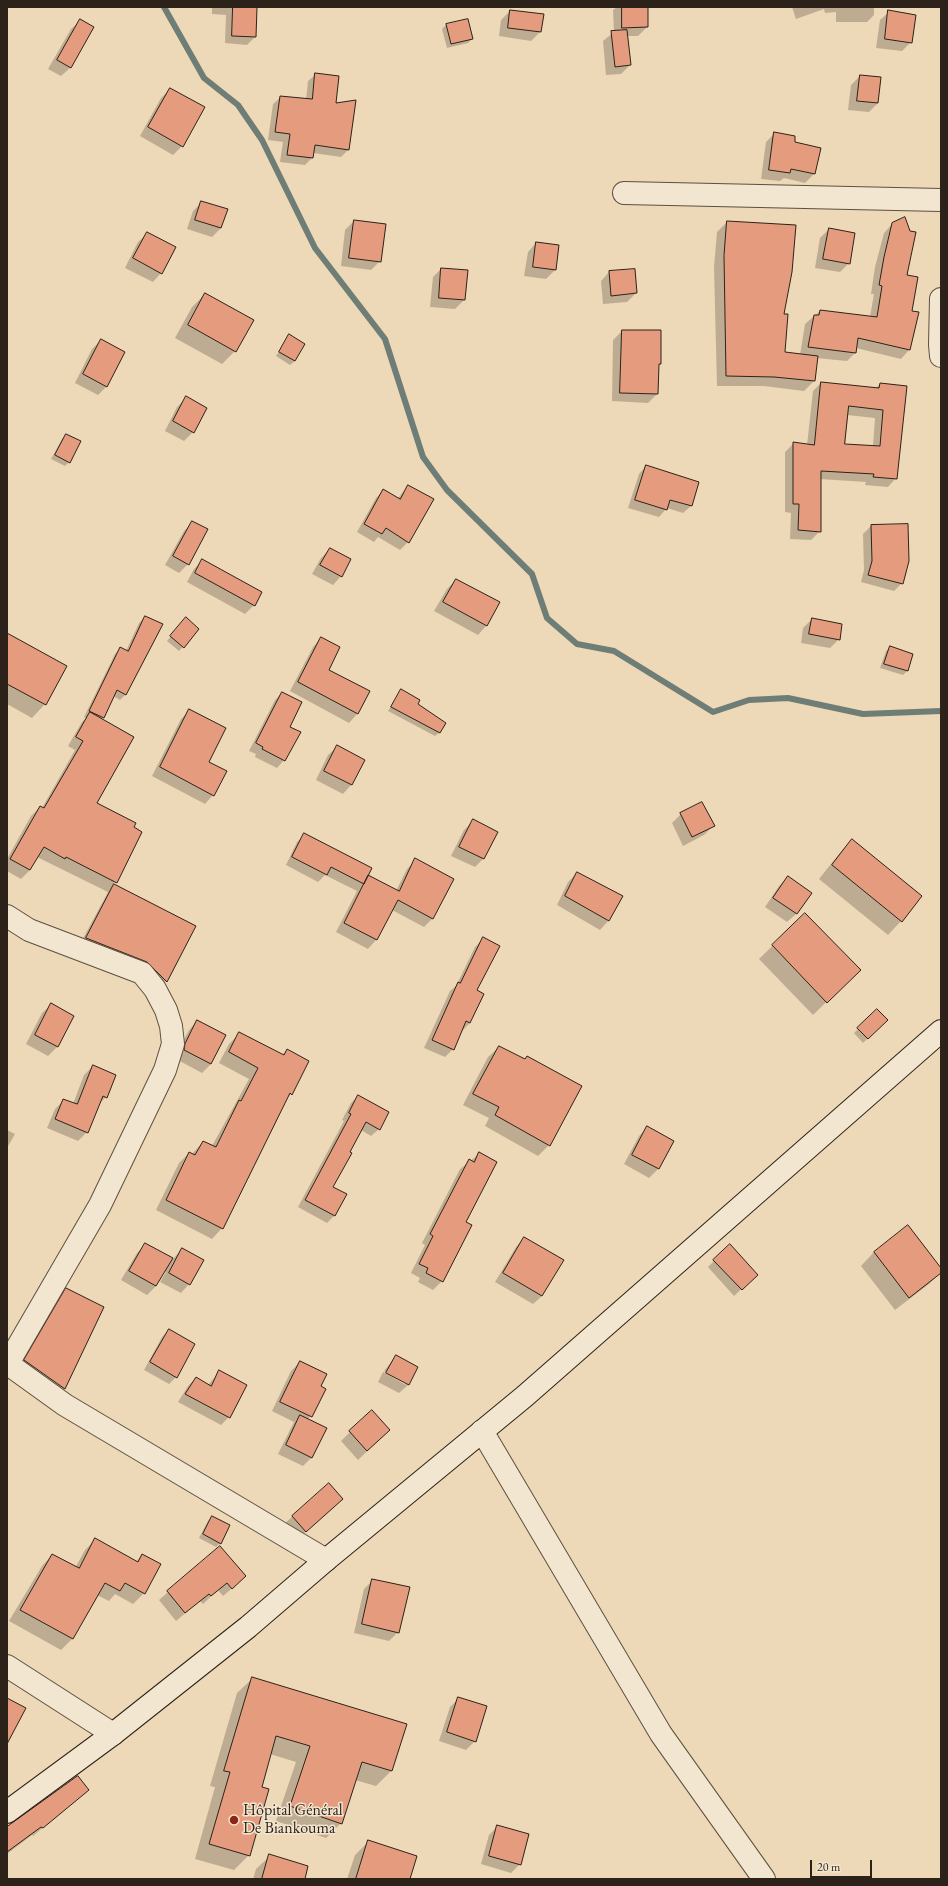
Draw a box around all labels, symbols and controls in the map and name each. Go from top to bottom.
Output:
place label: Hôpital Général De Biankouma [243,1801,343,1839]
marker: Hôpital Général De Biankouma [228,1814,240,1826]
scale bar [812,1852,874,1878]
text: 20 m [817,1859,840,1875]

